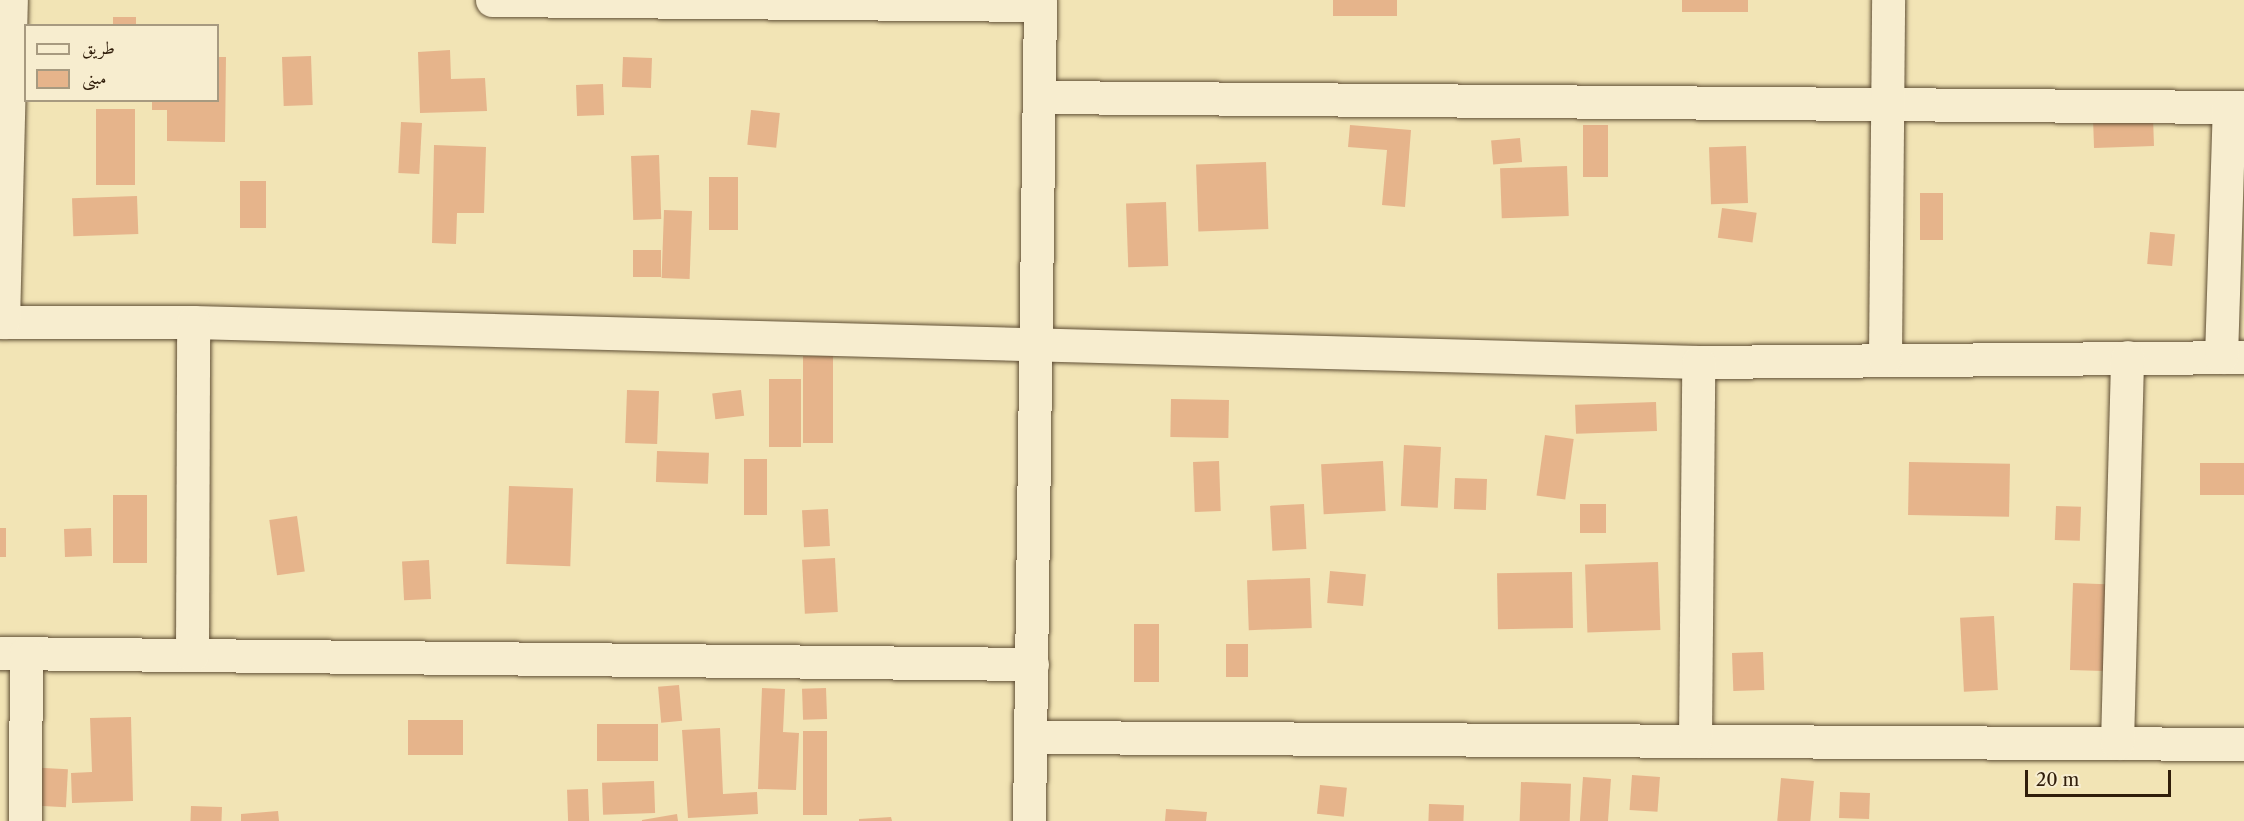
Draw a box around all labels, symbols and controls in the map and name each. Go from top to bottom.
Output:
legend [24,24,219,102]
text: طريق [82,37,115,59]
text: مبنى [82,67,107,89]
scale bar [2028,758,2174,796]
text: 20 m [2036,769,2079,791]

